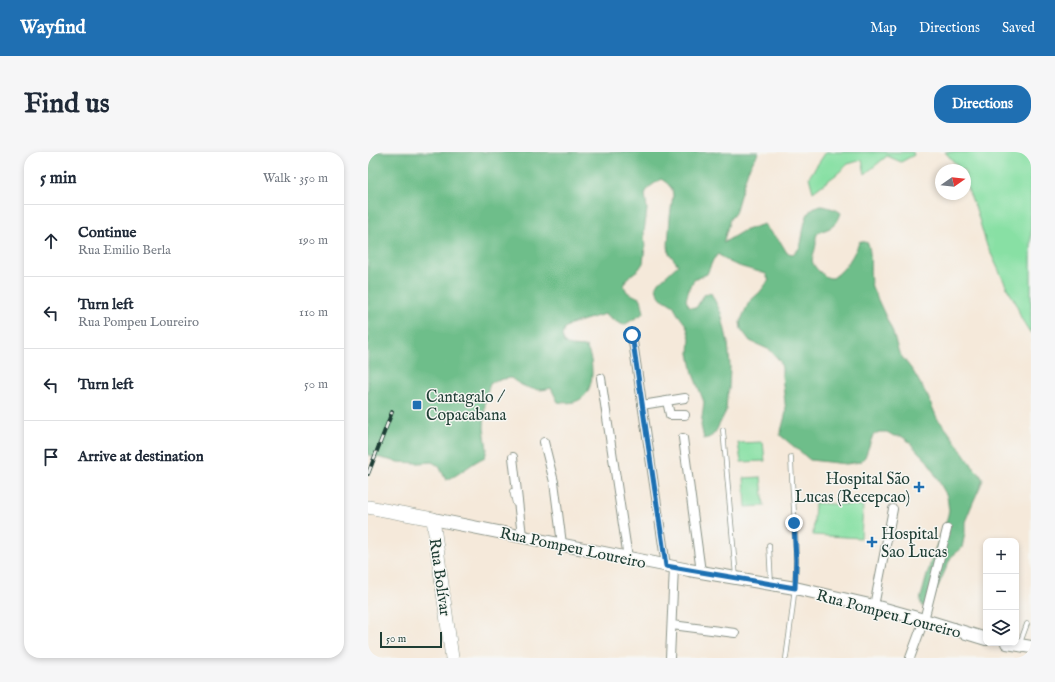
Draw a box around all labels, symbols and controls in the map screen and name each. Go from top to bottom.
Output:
text: Wayfind [20,16,86,40]
text: Map [870,19,897,37]
text: Directions [919,19,980,37]
text: Saved [1002,19,1035,37]
button: Directions [934,85,1031,123]
text: Find us [24,87,110,122]
north arrow [935,164,971,200]
text: 5 min [40,168,77,189]
text: Walk · 350 m [263,170,328,187]
text: Continue [78,223,136,242]
icon: ahead [40,230,62,252]
text: 190 m [298,232,328,249]
text: Rua Emilio Berla [78,242,171,259]
text: Turn left [78,295,134,314]
icon: left [40,302,62,324]
text: 110 m [299,304,328,321]
text: Rua Pompeu Loureiro [78,314,199,331]
route start [623,326,641,344]
icon: left [40,374,62,396]
text: Turn left [78,375,134,394]
text: 50 m [304,376,328,393]
place label: Cantagalo / Copacabana [426,388,506,426]
marker: Cantagalo / Copacabana [411,399,423,411]
icon: arrive [40,446,62,468]
text: Arrive at destination [78,447,204,466]
place label: Hospital São Lucas (Recepcao) [795,470,910,508]
marker: Hospital São Lucas (Recepcao) [913,481,925,493]
route end [785,514,803,532]
street label: Rua Pompeu Loureiro [498,524,648,574]
place label: Hospital Sao Lucas [881,525,948,563]
marker: Hospital Sao Lucas [866,536,878,548]
street label: Rua Bolívar [424,537,454,618]
map controls [983,538,1019,646]
button: + [983,538,1019,574]
button: − [983,574,1019,610]
street label: Rua Pompeu Loureiro [814,586,963,644]
button: layers [983,610,1019,646]
scale bar [380,630,442,649]
text: 50 m [386,632,406,646]

